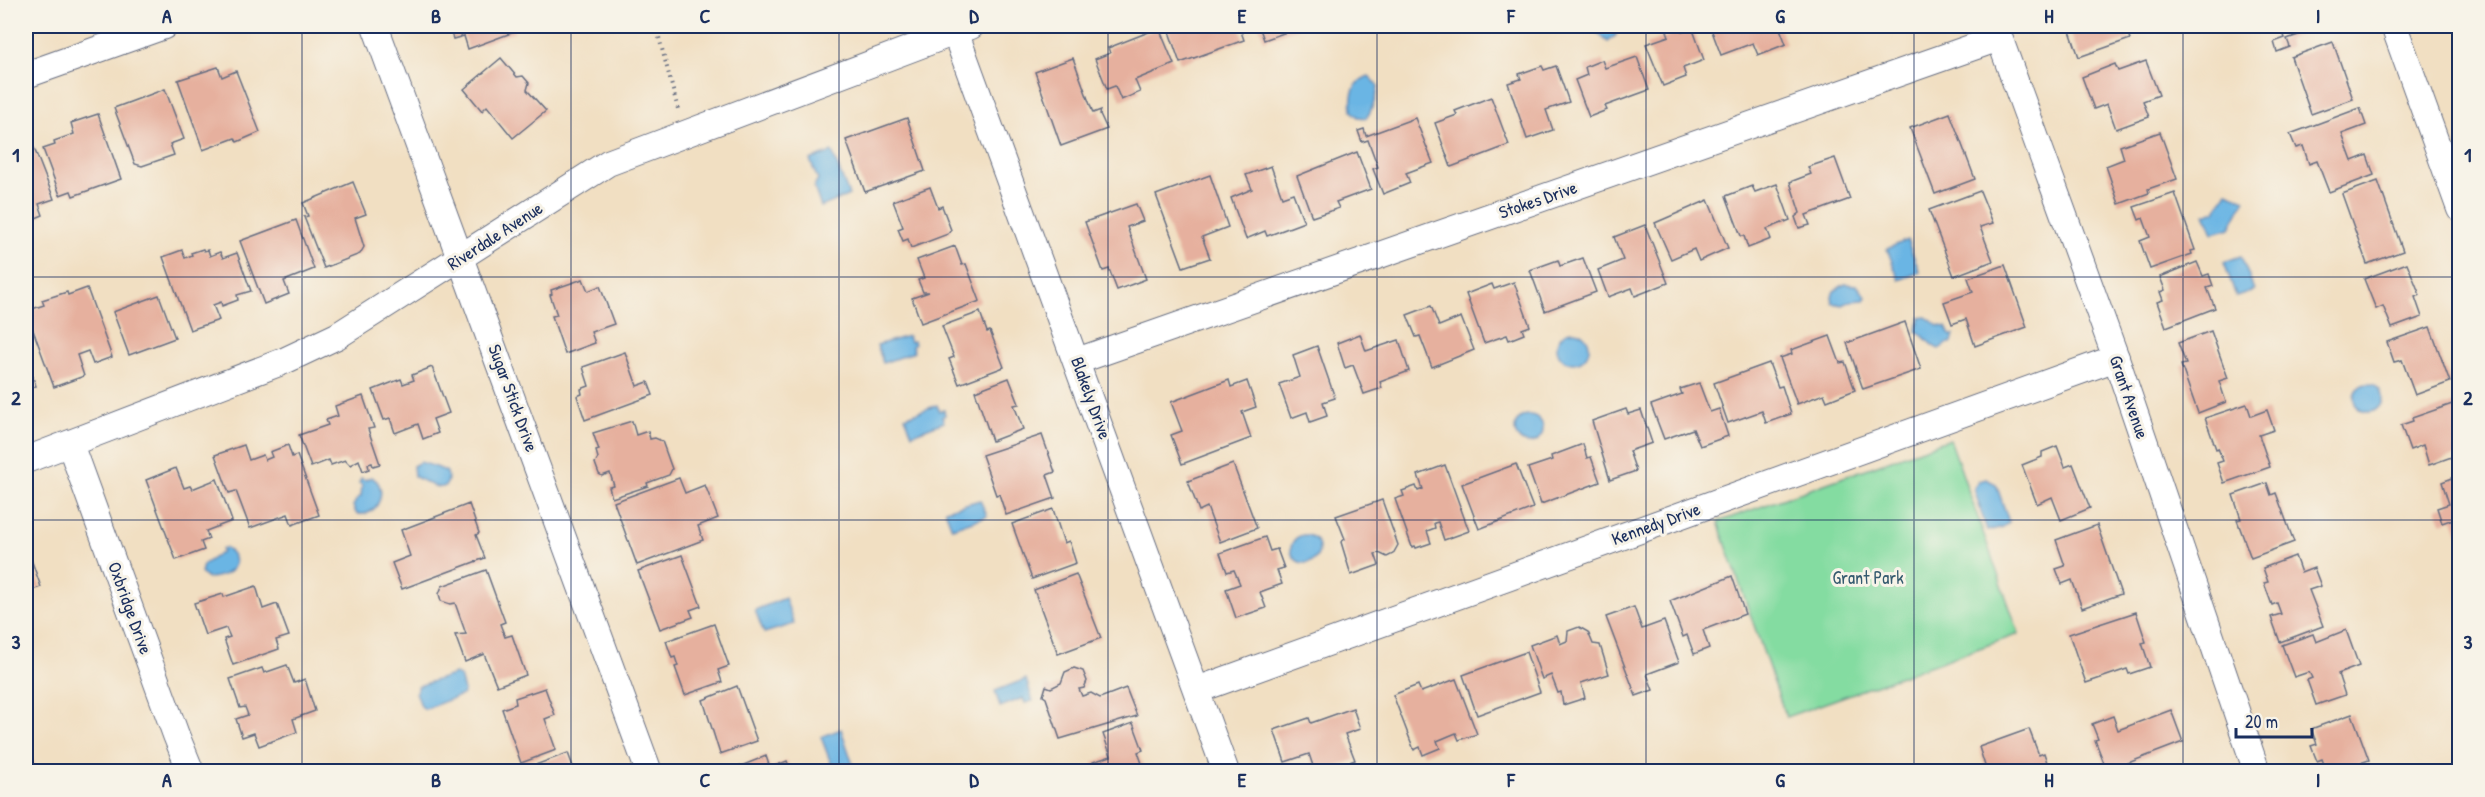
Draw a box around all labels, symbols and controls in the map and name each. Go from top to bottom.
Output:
text: A [162,2,172,29]
text: B [431,2,441,29]
text: C [700,2,711,29]
text: D [969,2,979,29]
text: E [1238,2,1247,29]
text: F [1506,2,1516,29]
text: G [1775,2,1785,29]
text: H [2044,2,2054,29]
text: I [2316,2,2320,29]
text: 1 [12,141,20,168]
text: 1 [2464,141,2472,168]
street label: Stokes Drive [1495,174,1580,225]
street label: Riverdale Avenue [442,195,547,276]
street label: Sugar Stick Drive [482,341,544,455]
street label: Grant Avenue [2104,352,2155,442]
street label: Blakely Drive [1065,353,1118,443]
text: 2 [11,384,21,411]
text: 2 [2463,384,2473,411]
street label: Kennedy Drive [1608,496,1704,551]
street label: Oxbridge Drive [102,558,159,658]
park label: Grant Park [1832,565,1904,590]
text: 3 [12,628,21,655]
text: 3 [2464,628,2473,655]
scale bar [2236,701,2312,739]
text: 20 m [2245,709,2278,734]
text: A [162,766,172,793]
text: B [431,766,441,793]
text: C [700,766,711,793]
text: D [969,766,979,793]
text: E [1238,766,1247,793]
text: F [1506,766,1516,793]
text: G [1775,766,1785,793]
text: H [2044,766,2054,793]
text: I [2316,766,2320,793]

